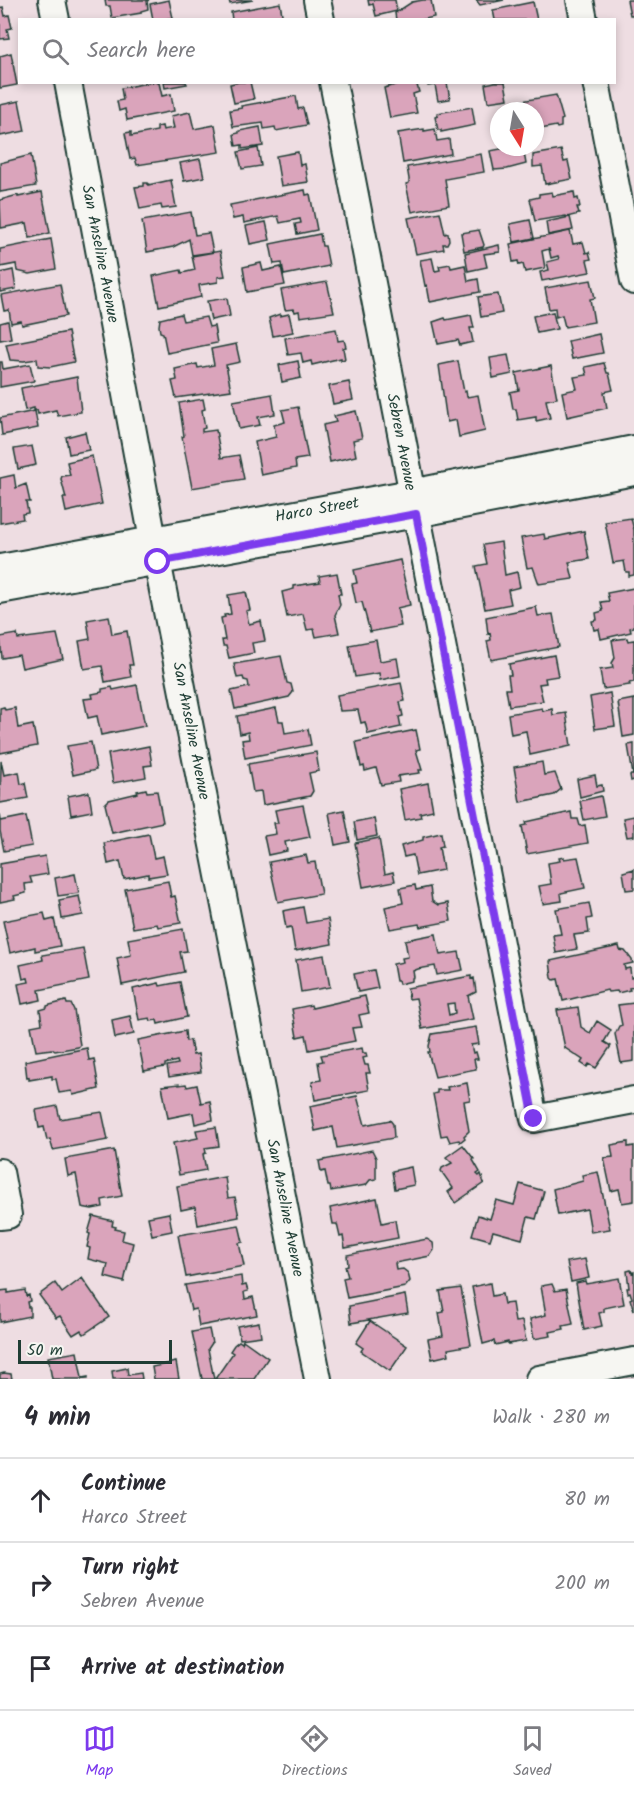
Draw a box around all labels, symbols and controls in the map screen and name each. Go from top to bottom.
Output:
search box [18,18,616,84]
text: Search here [87,34,195,69]
icon: search [39,35,72,68]
north arrow [490,102,544,156]
street label: San Anseline Avenue [74,183,126,325]
street label: Sebren Avenue [379,391,423,493]
street label: Harco Street [273,490,362,530]
route start [144,548,170,574]
street label: San Anseline Avenue [165,660,217,802]
route end [520,1105,546,1131]
street label: San Anseline Avenue [259,1137,311,1279]
scale bar [18,1337,172,1364]
text: 50 m [27,1338,63,1363]
text: 4 min [24,1397,91,1439]
text: Walk · 280 m [492,1402,610,1434]
text: Continue [81,1467,166,1502]
icon: ahead [24,1484,57,1517]
text: 80 m [564,1484,610,1516]
text: Harco Street [81,1502,187,1534]
text: Turn right [81,1551,179,1586]
icon: right [24,1568,57,1601]
text: 200 m [554,1568,610,1600]
text: Sebren Avenue [81,1586,204,1618]
text: Arrive at destination [81,1651,284,1686]
icon: arrive [24,1652,57,1685]
tab: Map [83,1722,116,1783]
tab: Directions [281,1722,348,1783]
tab: Saved [513,1722,551,1783]

